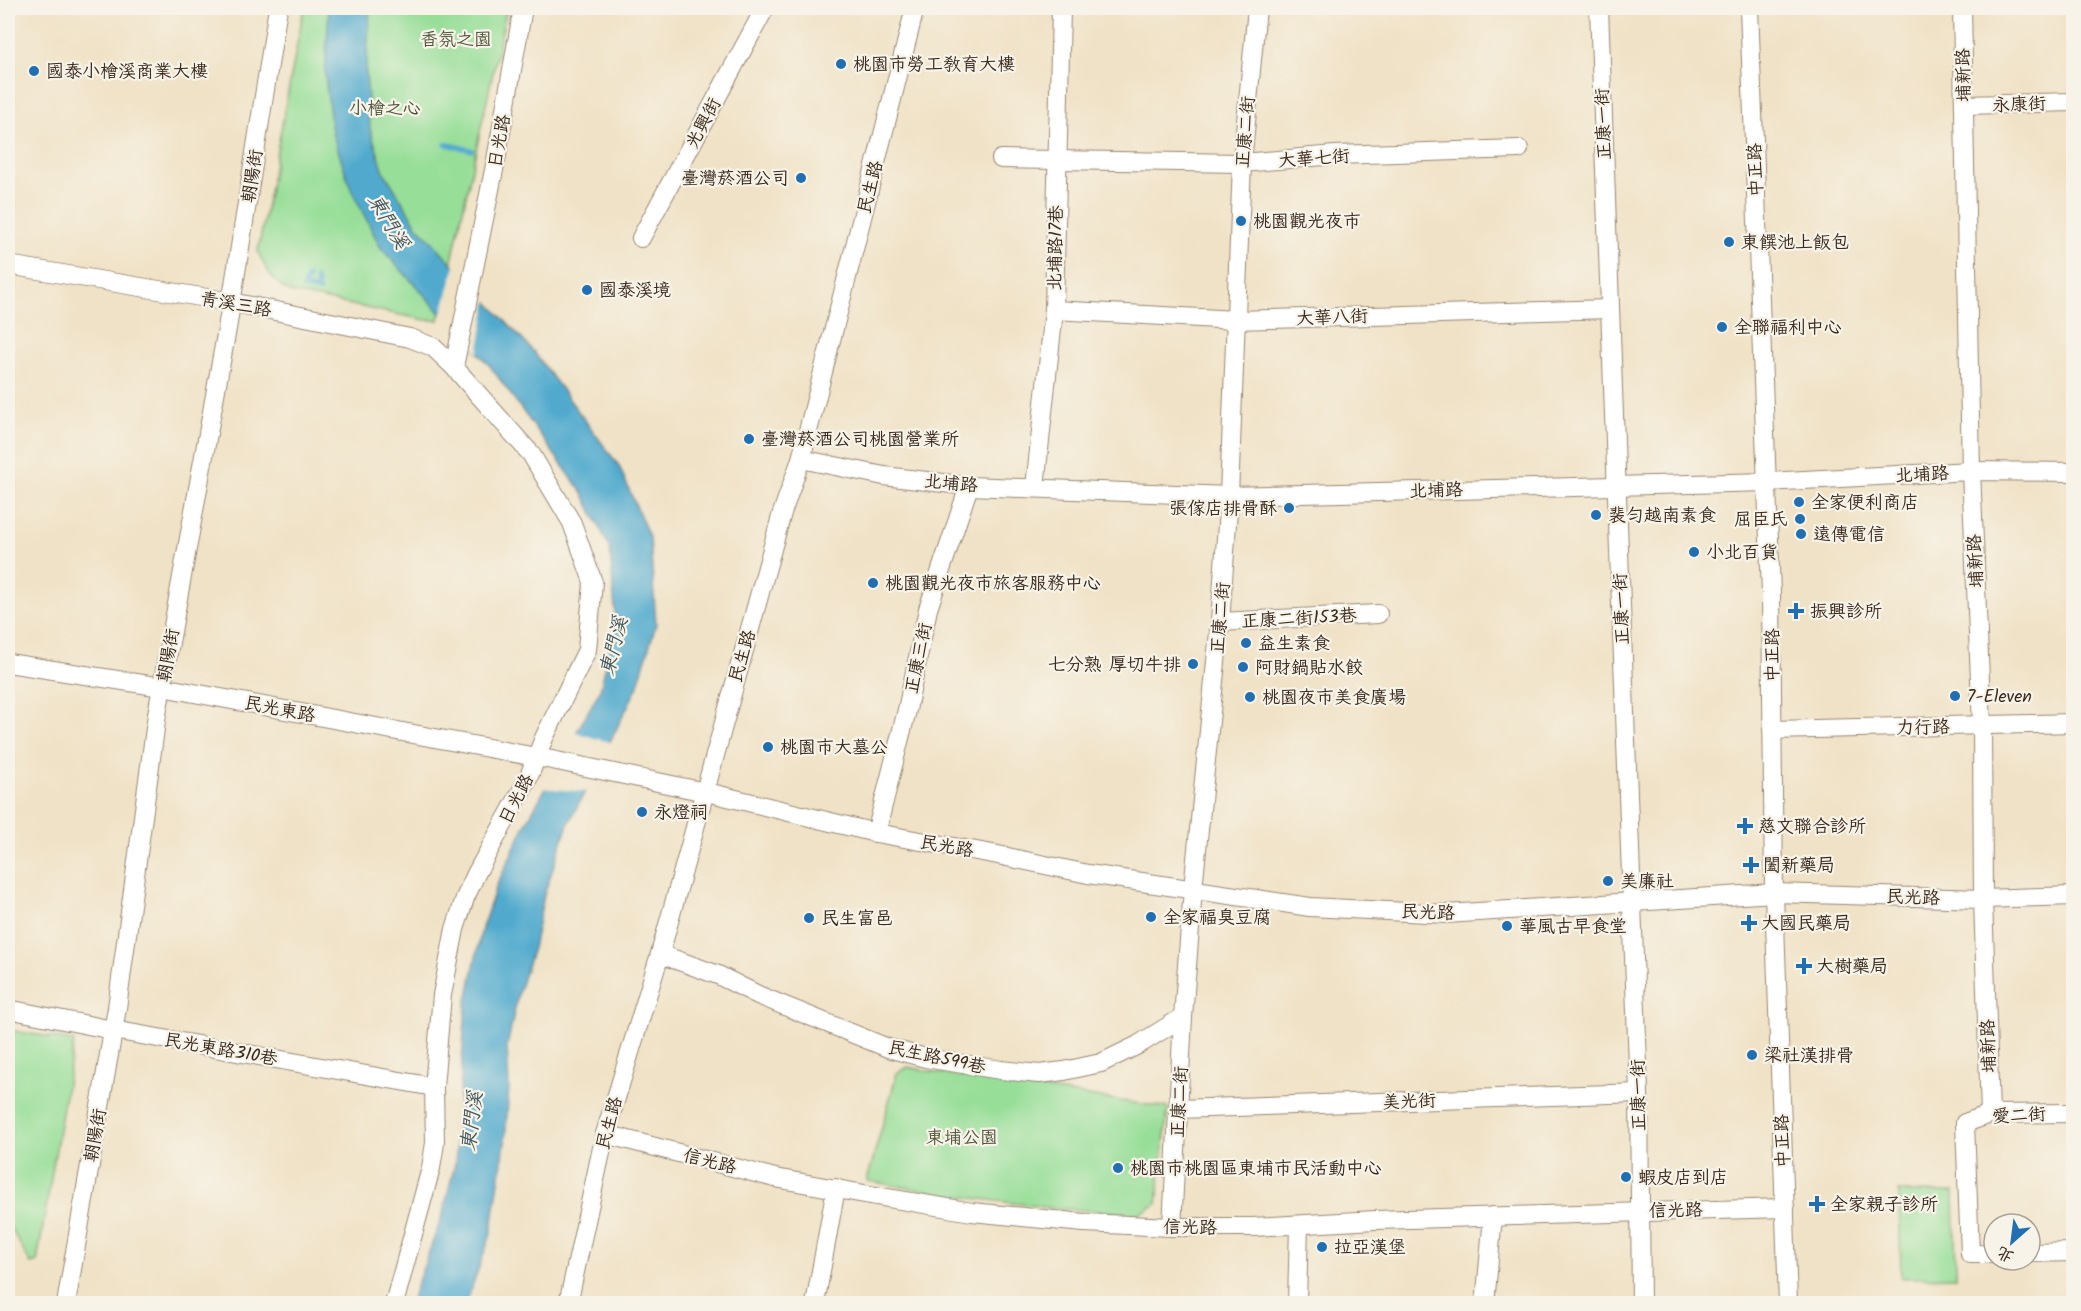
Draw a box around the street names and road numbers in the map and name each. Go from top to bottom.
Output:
street label: 埔新路 [1950,48,1979,102]
street label: 正康一街 [1589,87,1620,160]
street label: 永康街 [1992,90,2047,121]
street label: 光興街 [679,93,730,154]
street label: 正康二街 [1229,95,1264,169]
street label: 日光路 [482,112,519,170]
street label: 中正路 [1741,142,1772,197]
street label: 大華七街 [1277,143,1351,176]
street label: 朝陽街 [235,147,272,205]
street label: 民生路 [851,158,892,217]
street label: 北埔路17巷 [1041,205,1072,291]
street label: 青溪三路 [198,285,274,326]
street label: 大華八街 [1296,303,1369,334]
street label: 北埔路 [1894,460,1950,491]
street label: 北埔路 [923,468,979,501]
street label: 北埔路 [1409,476,1464,507]
street label: 埔新路 [1961,533,1992,589]
street label: 正康一街 [1607,572,1638,645]
street label: 正康二街 [1204,581,1239,655]
street label: 正康二街153巷 [1241,602,1358,637]
street label: 正康三街 [898,620,941,697]
street label: 朝陽街 [151,626,188,684]
street label: 民生路 [722,626,765,686]
street label: 中正路 [1759,628,1788,682]
street label: 民光東路 [242,689,318,732]
street label: 力行路 [1896,714,1950,743]
street label: 日光路 [492,769,543,830]
street label: 民光路 [918,829,976,866]
street label: 民光路 [1885,883,1940,914]
street label: 民光路 [1400,898,1455,929]
street label: 埔新路 [1974,1018,2005,1073]
street label: 民光東路310巷 [162,1026,280,1075]
street label: 民生路599巷 [885,1034,988,1083]
street label: 正康一街 [1624,1059,1655,1131]
street label: 正康二街 [1164,1065,1197,1139]
street label: 美光街 [1382,1087,1437,1118]
street label: 民生路 [589,1094,631,1153]
street label: 愛二街 [1991,1101,2047,1132]
street label: 朝陽街 [78,1106,115,1164]
street label: 中正路 [1768,1113,1799,1168]
street label: 信光路 [680,1142,739,1183]
street label: 信光路 [1649,1197,1703,1226]
street label: 信光路 [1163,1214,1217,1243]

